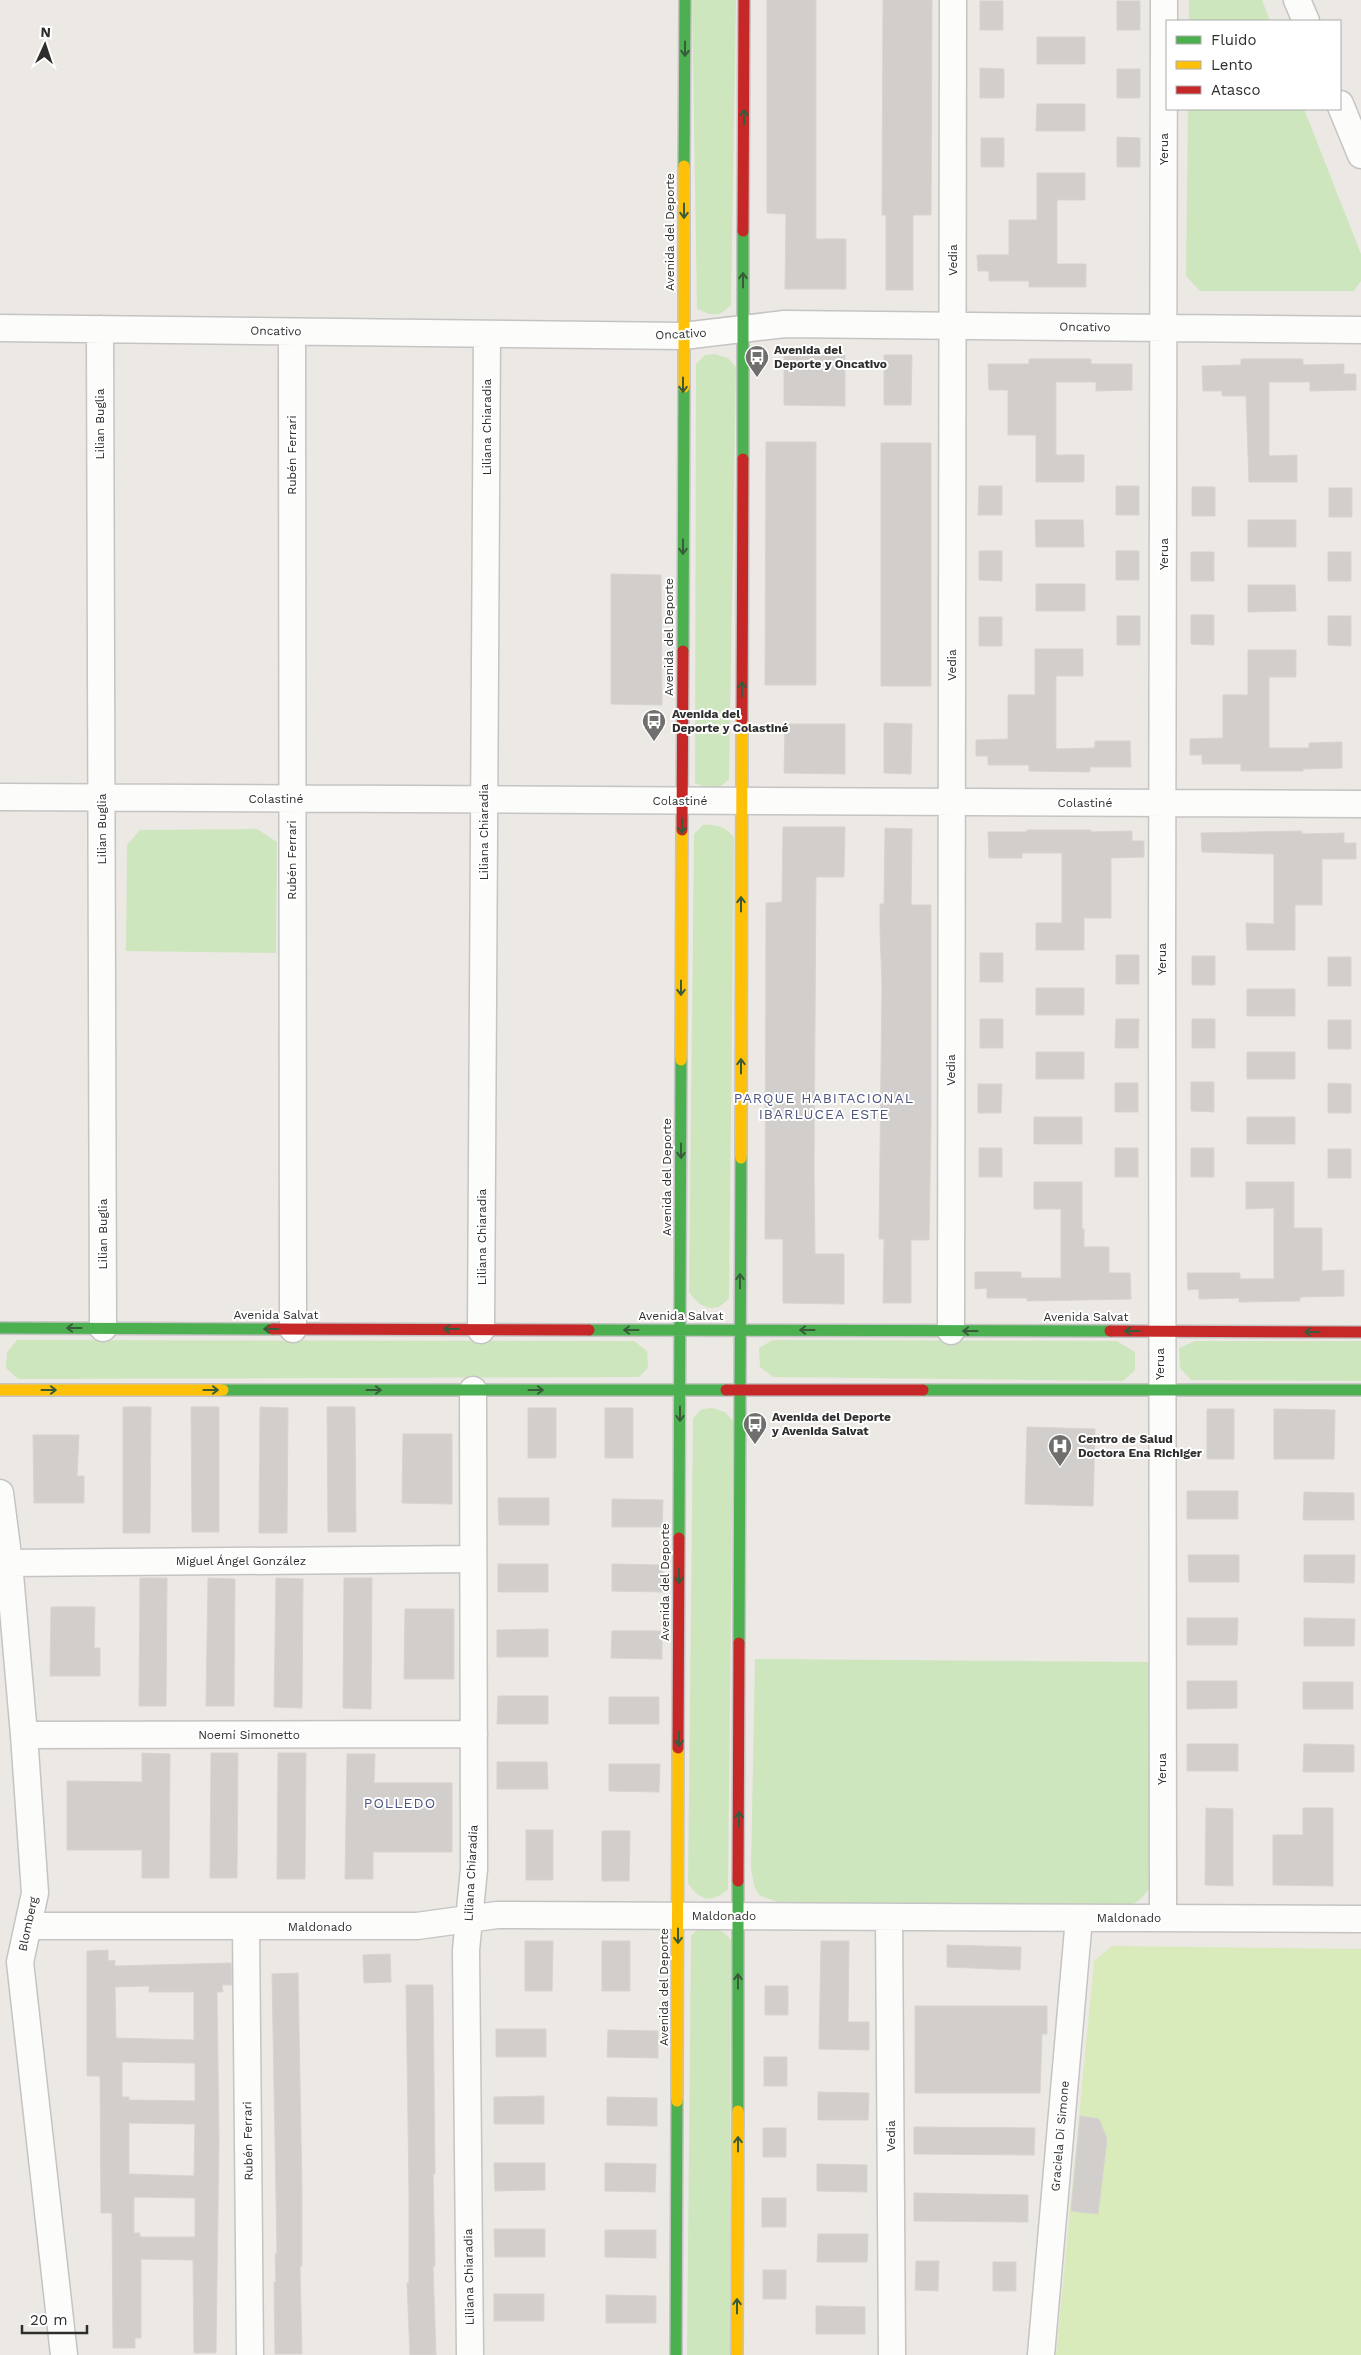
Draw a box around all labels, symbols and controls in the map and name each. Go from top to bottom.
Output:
north arrow [20,20,70,70]
legend [1166,20,1341,110]
text: N [40,24,51,40]
text: Fluido [1211,31,1256,49]
one-way arrow [680,40,690,56]
text: Lento [1211,56,1253,74]
text: Atasco [1211,81,1260,99]
one-way arrow [739,110,749,126]
street label: Yerua [1157,133,1171,165]
street label: Avenida del Deporte [663,173,677,291]
one-way arrow [679,202,689,219]
street label: Vedia [946,244,960,276]
one-way arrow [738,272,748,288]
street label: Oncativo [1059,320,1111,334]
street label: Oncativo [250,324,302,338]
street label: Oncativo [655,326,707,342]
place label: Avenida del Deporte y Oncativo [774,343,887,371]
bus stop icon: Avenida del Deporte y Oncativo [744,344,770,378]
one-way arrow [678,376,688,393]
street label: Liliana Chiaradia [480,378,494,475]
street label: Lilian Buglia [93,388,107,459]
street label: Rubén Ferrari [285,415,299,495]
street label: Yerua [1157,538,1171,570]
one-way arrow [678,539,688,555]
street label: Avenida del Deporte [662,578,676,696]
street label: Vedia [945,649,959,681]
one-way arrow [737,681,747,698]
place label: Avenida del Deporte y Colastiné [672,707,789,735]
bus stop icon: Avenida del Deporte y Colastiné [641,708,667,742]
street label: Liliana Chiaradia [477,783,491,880]
street label: Colastiné [249,792,303,806]
street label: Lilian Buglia [95,793,109,864]
street label: Colastiné [653,794,707,808]
street label: Colastiné [1058,796,1112,810]
one-way arrow [677,818,687,834]
street label: Rubén Ferrari [285,820,299,900]
one-way arrow [736,896,746,912]
street label: Yerua [1155,943,1169,975]
one-way arrow [676,980,686,996]
street label: Vedia [944,1054,958,1086]
one-way arrow [736,1059,746,1075]
district label: PARQUE HABITACIONAL IBARLUCEA ESTE [734,1090,914,1122]
street label: Avenida del Deporte [660,1118,674,1236]
one-way arrow [676,1142,686,1159]
street label: Liliana Chiaradia [475,1188,489,1285]
street label: Lilian Buglia [96,1198,110,1269]
one-way arrow [735,1274,745,1290]
street label: Avenida Salvat [234,1308,318,1322]
street label: Avenida Salvat [639,1309,723,1323]
street label: Avenida Salvat [1044,1310,1128,1324]
one-way arrow [66,1323,82,1333]
one-way arrow [263,1324,280,1334]
one-way arrow [443,1325,459,1334]
one-way arrow [623,1325,640,1335]
one-way arrow [800,1325,816,1335]
one-way arrow [962,1326,978,1336]
one-way arrow [1125,1326,1141,1336]
one-way arrow [1305,1327,1321,1337]
street label: Yerua [1153,1348,1167,1380]
one-way arrow [40,1385,56,1395]
one-way arrow [202,1385,219,1395]
one-way arrow [365,1385,381,1395]
one-way arrow [528,1385,544,1395]
one-way arrow [675,1405,685,1421]
place label: Avenida del Deporte y Avenida Salvat [771,1410,891,1438]
bus stop icon: Avenida del Deporte y Avenida Salvat [742,1411,768,1445]
place label: Centro de Salud Doctora Ena Richiger [1078,1432,1203,1460]
hospital icon: Centro de Salud Doctora Ena Richiger [1047,1433,1073,1467]
street label: Avenida del Deporte [658,1523,672,1641]
street label: Miguel Ángel González [176,1554,306,1568]
one-way arrow [674,1568,684,1584]
street label: Noemí Simonetto [198,1728,300,1742]
one-way arrow [674,1730,684,1746]
street label: Yerua [1155,1753,1169,1785]
district label: POLLEDO [364,1795,436,1811]
one-way arrow [734,1811,744,1828]
street label: Liliana Chiaradia [461,1824,481,1922]
street label: Blomberg [15,1895,41,1953]
street label: Maldonado [692,1909,756,1923]
street label: Maldonado [1097,1911,1161,1925]
street label: Maldonado [288,1920,352,1934]
street label: Avenida del Deporte [657,1928,671,2046]
one-way arrow [673,1928,683,1944]
one-way arrow [733,1974,743,1990]
street label: Graciela Di Simone [1048,2080,1072,2192]
street label: Rubén Ferrari [240,2101,256,2181]
street label: Vedia [884,2120,898,2152]
one-way arrow [733,2136,743,2152]
street label: Liliana Chiaradia [461,2228,477,2325]
one-way arrow [732,2299,742,2315]
scale bar [22,2302,88,2334]
text: 20 m [30,2311,68,2329]

